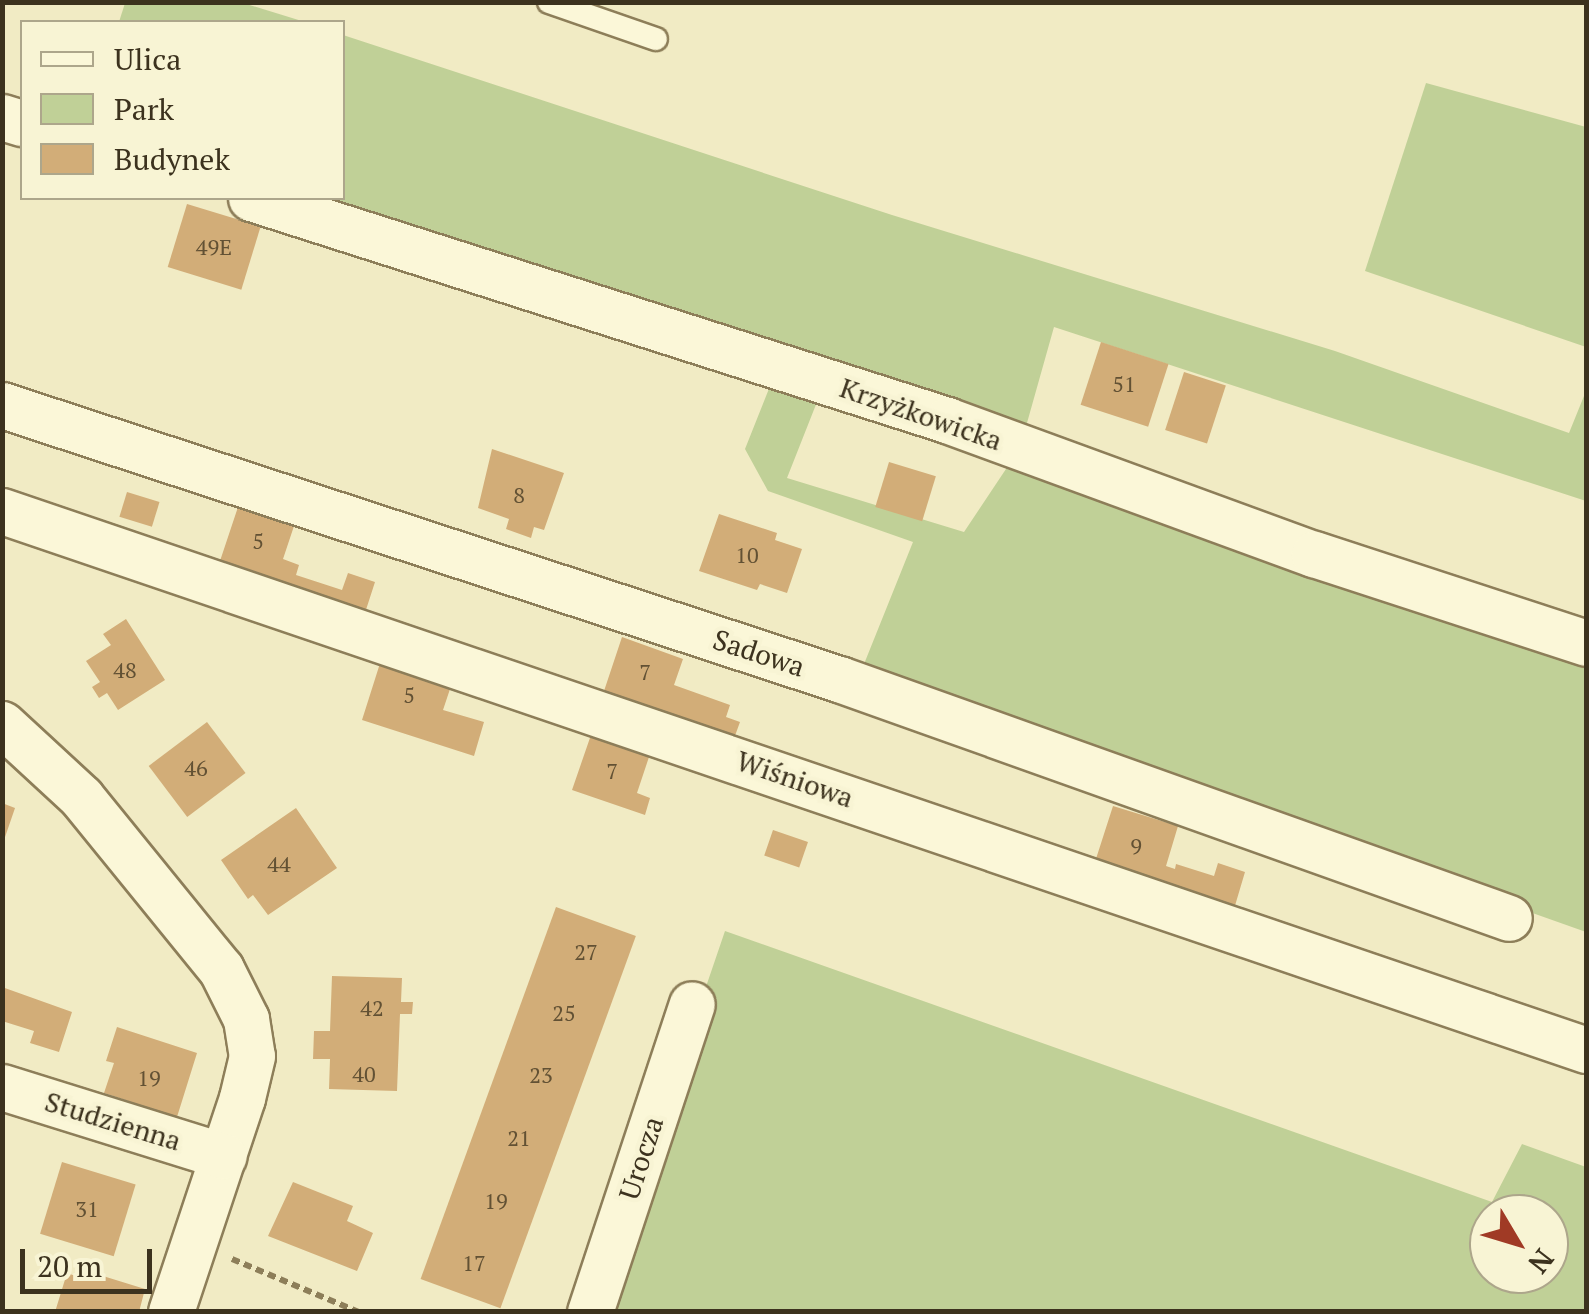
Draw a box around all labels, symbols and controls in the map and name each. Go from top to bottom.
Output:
legend [20,20,345,200]
text: Ulica [114,39,181,79]
text: Park [114,89,174,129]
text: Budynek [114,139,230,179]
house number: 49E [196,234,232,260]
street label: Krzyżkowicka [836,371,1006,457]
house number: 51 [1112,371,1136,397]
house number: 8 [513,482,525,508]
house number: 5 [252,528,264,554]
house number: 10 [735,542,759,568]
street label: Sadowa [709,622,809,684]
house number: 48 [113,657,137,683]
house number: 7 [639,659,651,685]
house number: 5 [403,682,415,708]
street label: Wiśniowa [732,743,858,815]
house number: 46 [184,755,208,781]
house number: 7 [606,758,618,784]
house number: 9 [1130,833,1142,859]
house number: 44 [267,851,291,877]
house number: 27 [574,939,598,965]
house number: 42 [360,995,384,1021]
house number: 25 [552,1000,576,1026]
house number: 40 [352,1061,376,1087]
house number: 23 [529,1062,553,1088]
house number: 19 [137,1065,161,1091]
street label: Studzienna [41,1084,185,1158]
street label: Urocza [612,1112,670,1204]
house number: 21 [507,1125,531,1151]
house number: 19 [484,1188,508,1214]
north arrow [1469,1194,1569,1294]
house number: 31 [75,1196,99,1222]
scale bar [25,1229,158,1291]
text: N [1520,1242,1563,1281]
text: 20 m [37,1246,102,1286]
house number: 17 [462,1250,486,1276]

